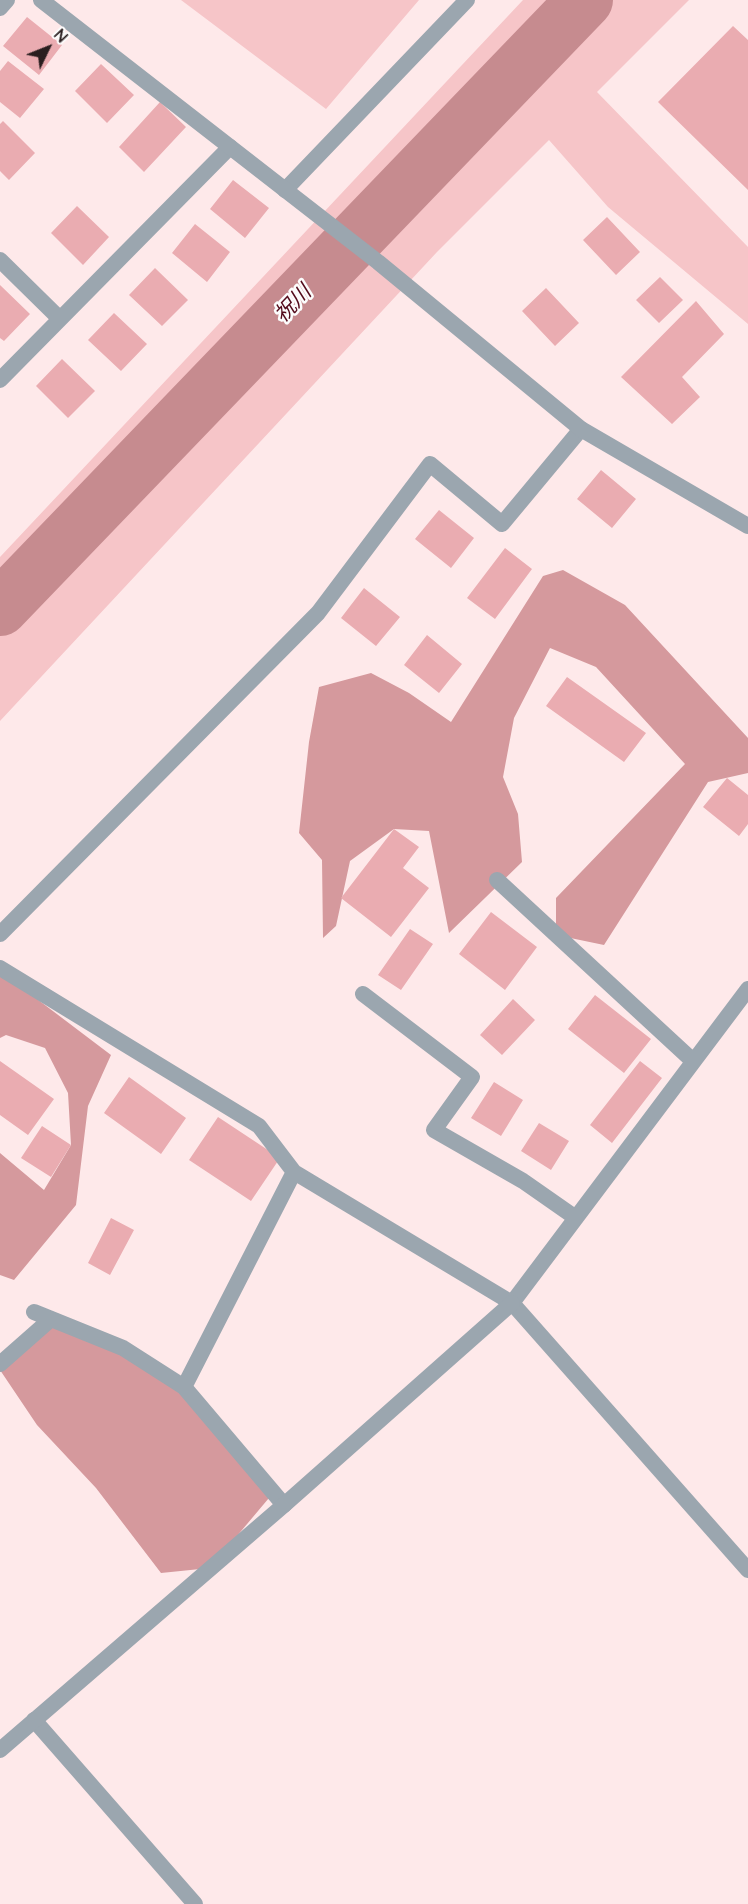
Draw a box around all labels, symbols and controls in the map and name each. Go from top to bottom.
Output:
north arrow [18,18,78,78]
text: N [50,25,72,47]
water label: 祝川 [269,280,317,328]

